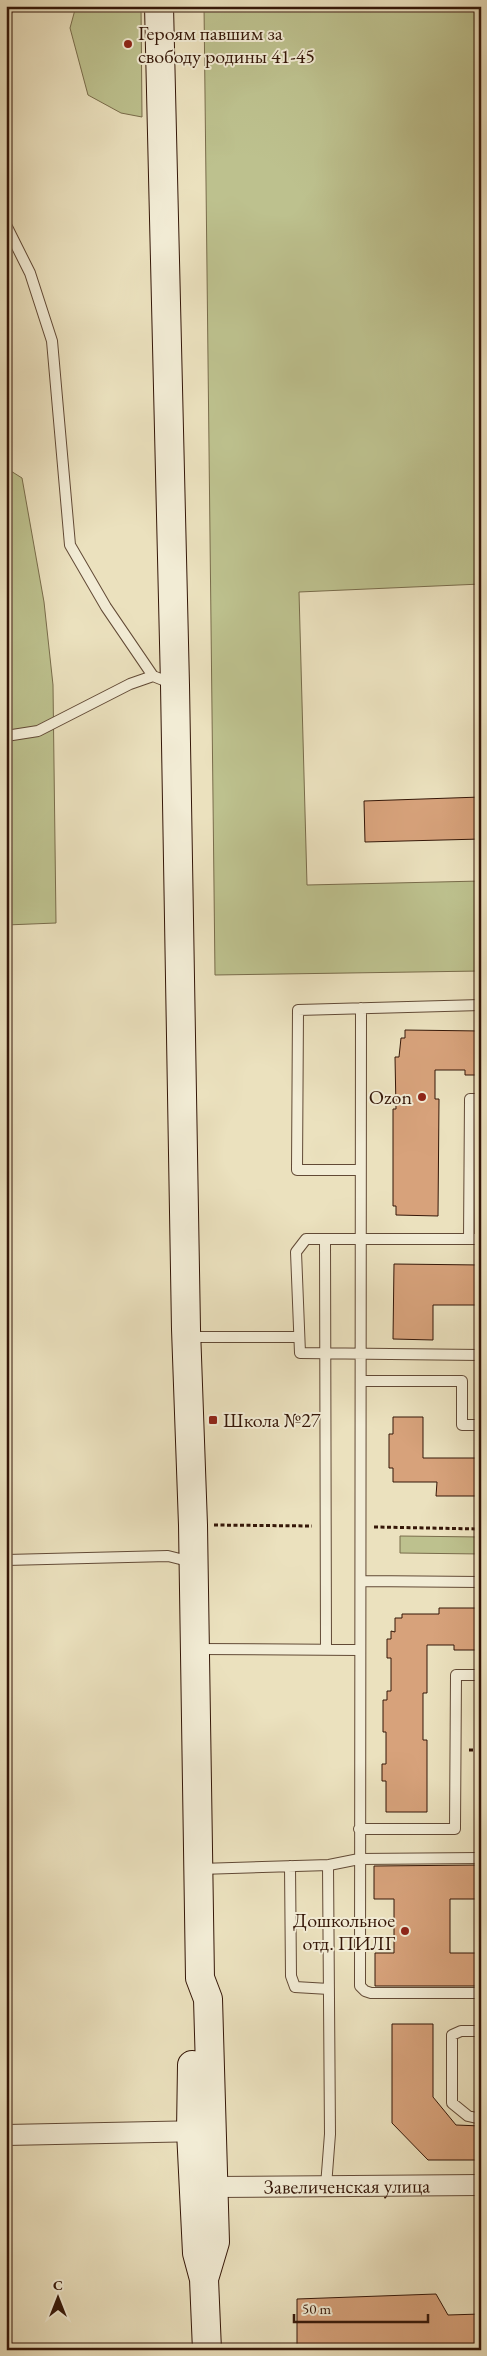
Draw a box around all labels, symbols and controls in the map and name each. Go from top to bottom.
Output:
place label: Героям павшим за свободу родины 41-45 [138,20,315,69]
marker: Героям павшим за свободу родины 41-45 [122,38,134,50]
place label: Ozon [369,1084,412,1110]
marker: Ozon [416,1091,428,1103]
place label: Школа №27 [223,1407,321,1433]
marker: Школа №27 [207,1414,219,1426]
place label: Дошкольное отд. ПИЛГ [293,1907,396,1956]
marker: Дошкольное отд. ПИЛГ [399,1925,411,1937]
street label: Завеличенская улица [264,2172,430,2200]
north arrow [32,2274,82,2324]
text: С [53,2276,63,2294]
scale bar [294,2291,428,2323]
text: 50 m [302,2299,331,2318]

